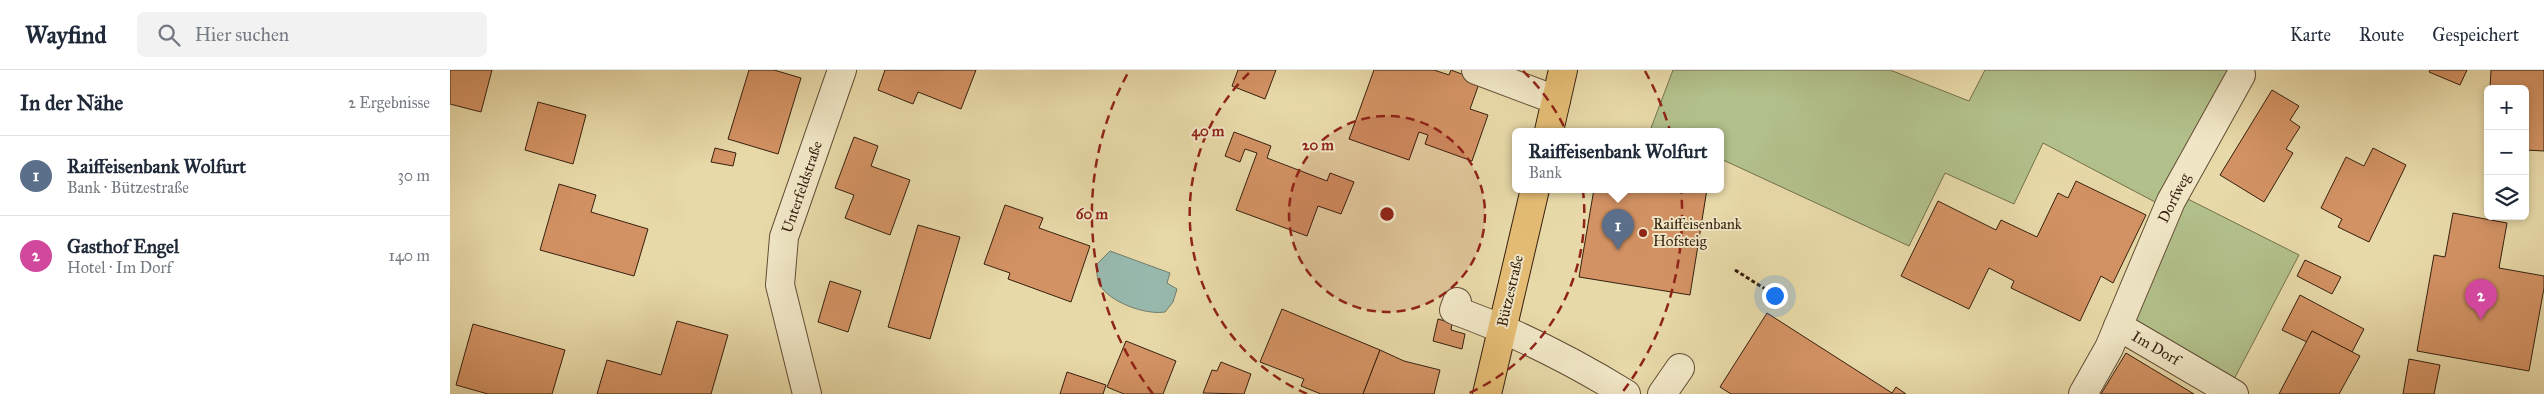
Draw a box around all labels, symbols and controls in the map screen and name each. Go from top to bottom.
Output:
search box [137,12,487,57]
text: Wayfind [25,20,107,50]
icon: search [155,21,183,49]
text: Hier suchen [195,23,289,46]
text: Karte [2290,24,2331,46]
text: Route [2359,24,2404,46]
text: Gespeichert [2432,24,2519,46]
map controls [2484,85,2529,220]
button: + [2484,85,2529,130]
text: In der Nähe [20,90,123,116]
text: 2 Ergebnisse [348,93,430,112]
text: 40 m [1192,122,1225,141]
popup [1512,128,1724,193]
button: − [2484,130,2529,175]
text: 20 m [1302,136,1334,154]
street label: Unterfeldstraße [778,139,826,235]
text: Raiffeisenbank Wolfurt [1528,140,1708,163]
text: Raiffeisenbank Wolfurt [67,155,246,178]
text: Bank [1528,163,1562,182]
text: 1 [33,166,39,185]
text: 30 m [397,166,430,185]
street label: Dorfweg [2154,169,2195,226]
button: layers [2484,175,2529,220]
text: Bank · Bützestraße [67,178,189,197]
text: 60 m [1076,205,1109,223]
centre of rings [1378,205,1396,223]
pin: 1 [1602,209,1634,250]
place label: Raiffeisenbank Hofsteig [1653,215,1742,250]
marker: Raiffeisenbank Hofsteig [1637,227,1649,239]
text: Gasthof Engel [67,235,179,258]
text: 2 [32,246,40,265]
text: 140 m [389,246,430,265]
street label: Bützestraße [1493,253,1527,329]
text: Hotel · Im Dorf [67,258,172,277]
pin: 2 [2465,279,2497,320]
your location [1762,283,1788,309]
street label: Im Dorf [2129,327,2186,370]

